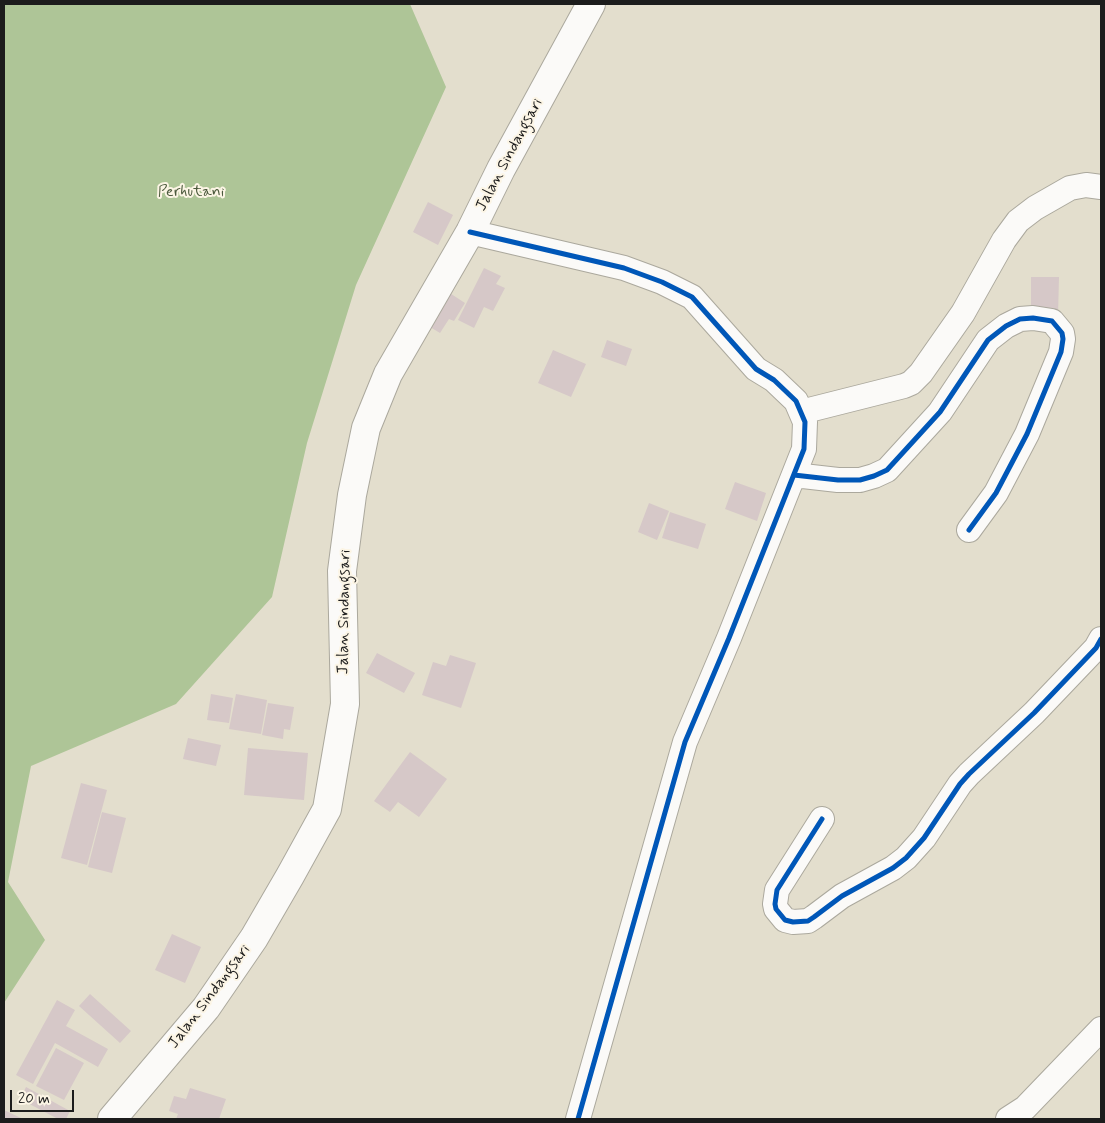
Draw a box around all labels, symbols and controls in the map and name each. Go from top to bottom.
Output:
street label: Jalan Sindangsari [472,95,548,215]
park label: Perhutani [158,183,224,203]
street label: Jalan Sindangsari [334,549,356,675]
street label: Jalan Sindangsari [165,941,255,1053]
scale bar [12,1080,76,1112]
text: 20 m [18,1089,50,1109]

